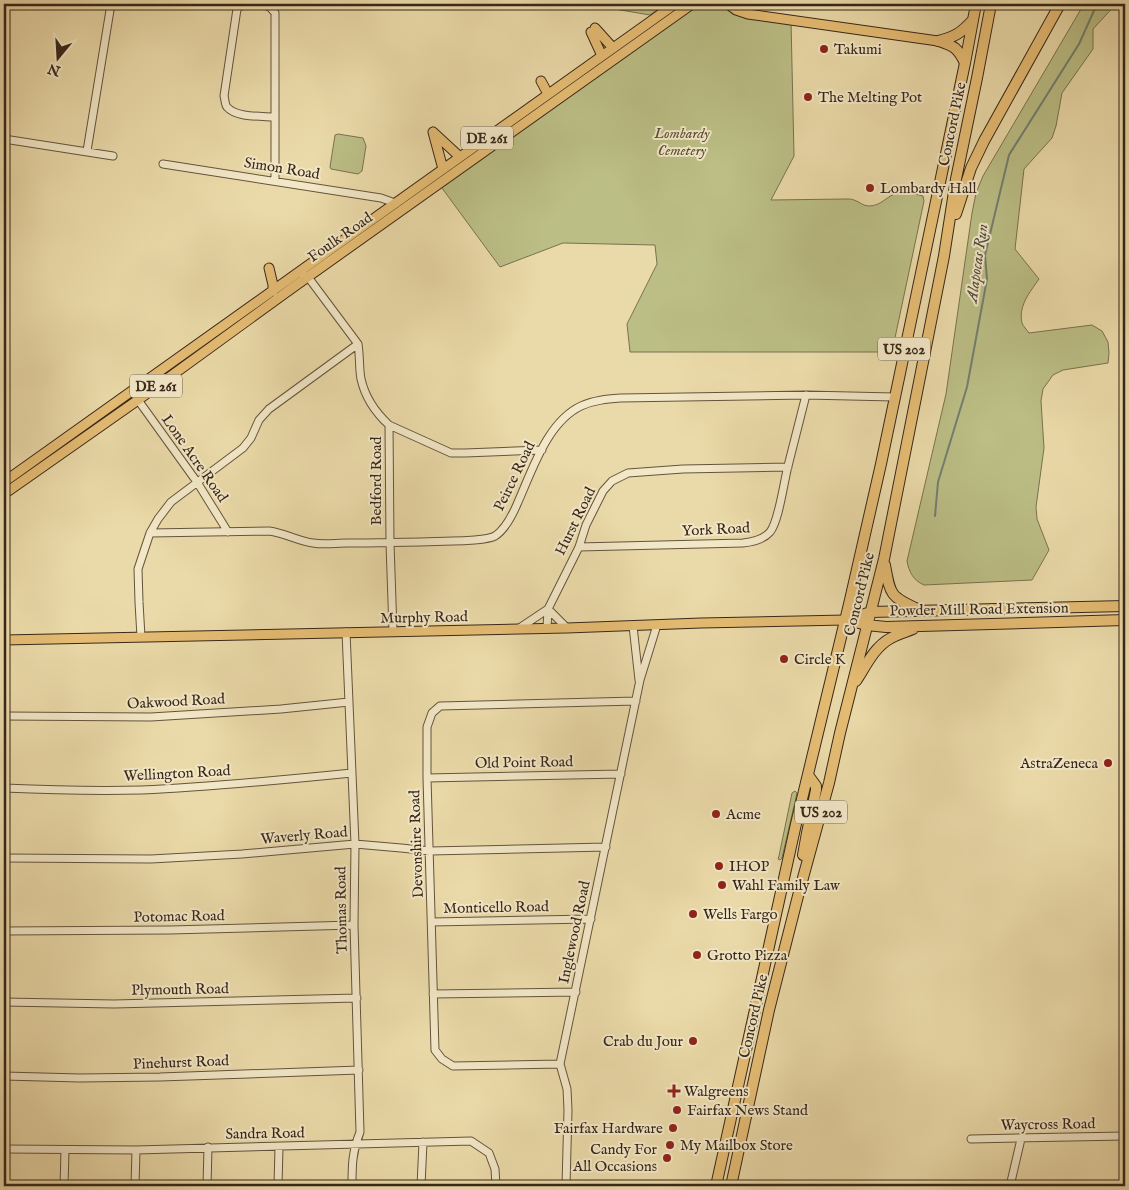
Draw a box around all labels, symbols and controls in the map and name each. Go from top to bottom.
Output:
north arrow [32,32,82,82]
place label: Takumi [834,40,882,59]
marker: Takumi [818,43,830,55]
text: N [46,59,64,80]
street label: Concord Pike [934,80,971,168]
place label: The Melting Pot [818,88,922,107]
marker: The Melting Pot [802,91,814,103]
park label: Lombardy Cemetery [653,124,710,160]
road number: DE 261 [461,126,513,150]
street label: Simon Road [243,153,322,184]
place label: Lombardy Hall [880,179,978,198]
marker: Lombardy Hall [864,182,876,194]
street label: Foulk Road [304,208,377,267]
water label: Alapocas Run [962,223,993,306]
road number: US 202 [878,338,930,360]
road number: DE 261 [130,374,182,398]
street label: Lone Acre Road [157,411,233,507]
street label: Bedford Road [367,436,386,525]
street label: Peirce Road [489,437,540,514]
street label: Hurst Road [551,483,601,558]
street label: York Road [682,518,751,541]
street label: Concord Pike [840,550,879,638]
street label: Powder Mill Road Extension [889,598,1069,621]
street label: Murphy Road [380,607,469,628]
place label: Circle K [794,650,846,669]
marker: Circle K [778,653,790,665]
street label: Oakwood Road [127,689,226,714]
street label: Old Point Road [475,752,574,773]
place label: AstraZeneca [1019,754,1099,773]
marker: AstraZeneca [1102,757,1114,769]
street label: Wellington Road [123,761,232,786]
street label: Devonshire Road [405,789,428,898]
road number: US 202 [795,800,847,824]
place label: Acme [725,805,761,824]
marker: Acme [710,808,722,820]
street label: Waverly Road [260,822,349,849]
place label: IHOP [729,857,769,876]
marker: IHOP [713,860,725,872]
street label: Thomas Road [331,865,352,954]
place label: Wahl Family Law [732,876,841,895]
street label: Inglewood Road [554,878,595,985]
marker: Wahl Family Law [716,879,728,891]
street label: Monticello Road [443,897,550,918]
place label: Wells Fargo [703,905,778,924]
street label: Potomac Road [133,906,226,927]
marker: Wells Fargo [687,908,699,920]
place label: Grotto Pizza [707,946,788,965]
marker: Grotto Pizza [691,949,703,961]
street label: Concord Pike [735,972,772,1060]
street label: Plymouth Road [131,979,230,1000]
place label: Crab du Jour [603,1032,683,1051]
marker: Crab du Jour [687,1035,699,1047]
street label: Pinehurst Road [133,1051,230,1074]
place label: Walgreens [684,1082,749,1101]
marker: Walgreens [668,1085,680,1097]
place label: Fairfax News Stand [687,1101,809,1120]
marker: Fairfax News Stand [671,1104,683,1116]
street label: Waycross Road [1001,1114,1096,1135]
place label: Fairfax Hardware [554,1119,663,1138]
marker: Fairfax Hardware [667,1122,679,1134]
street label: Sandra Road [225,1123,306,1144]
place label: My Mailbox Store [680,1136,793,1155]
marker: My Mailbox Store [664,1139,676,1151]
place label: Candy For All Occasions [572,1140,657,1176]
marker: Candy For All Occasions [661,1152,673,1164]

